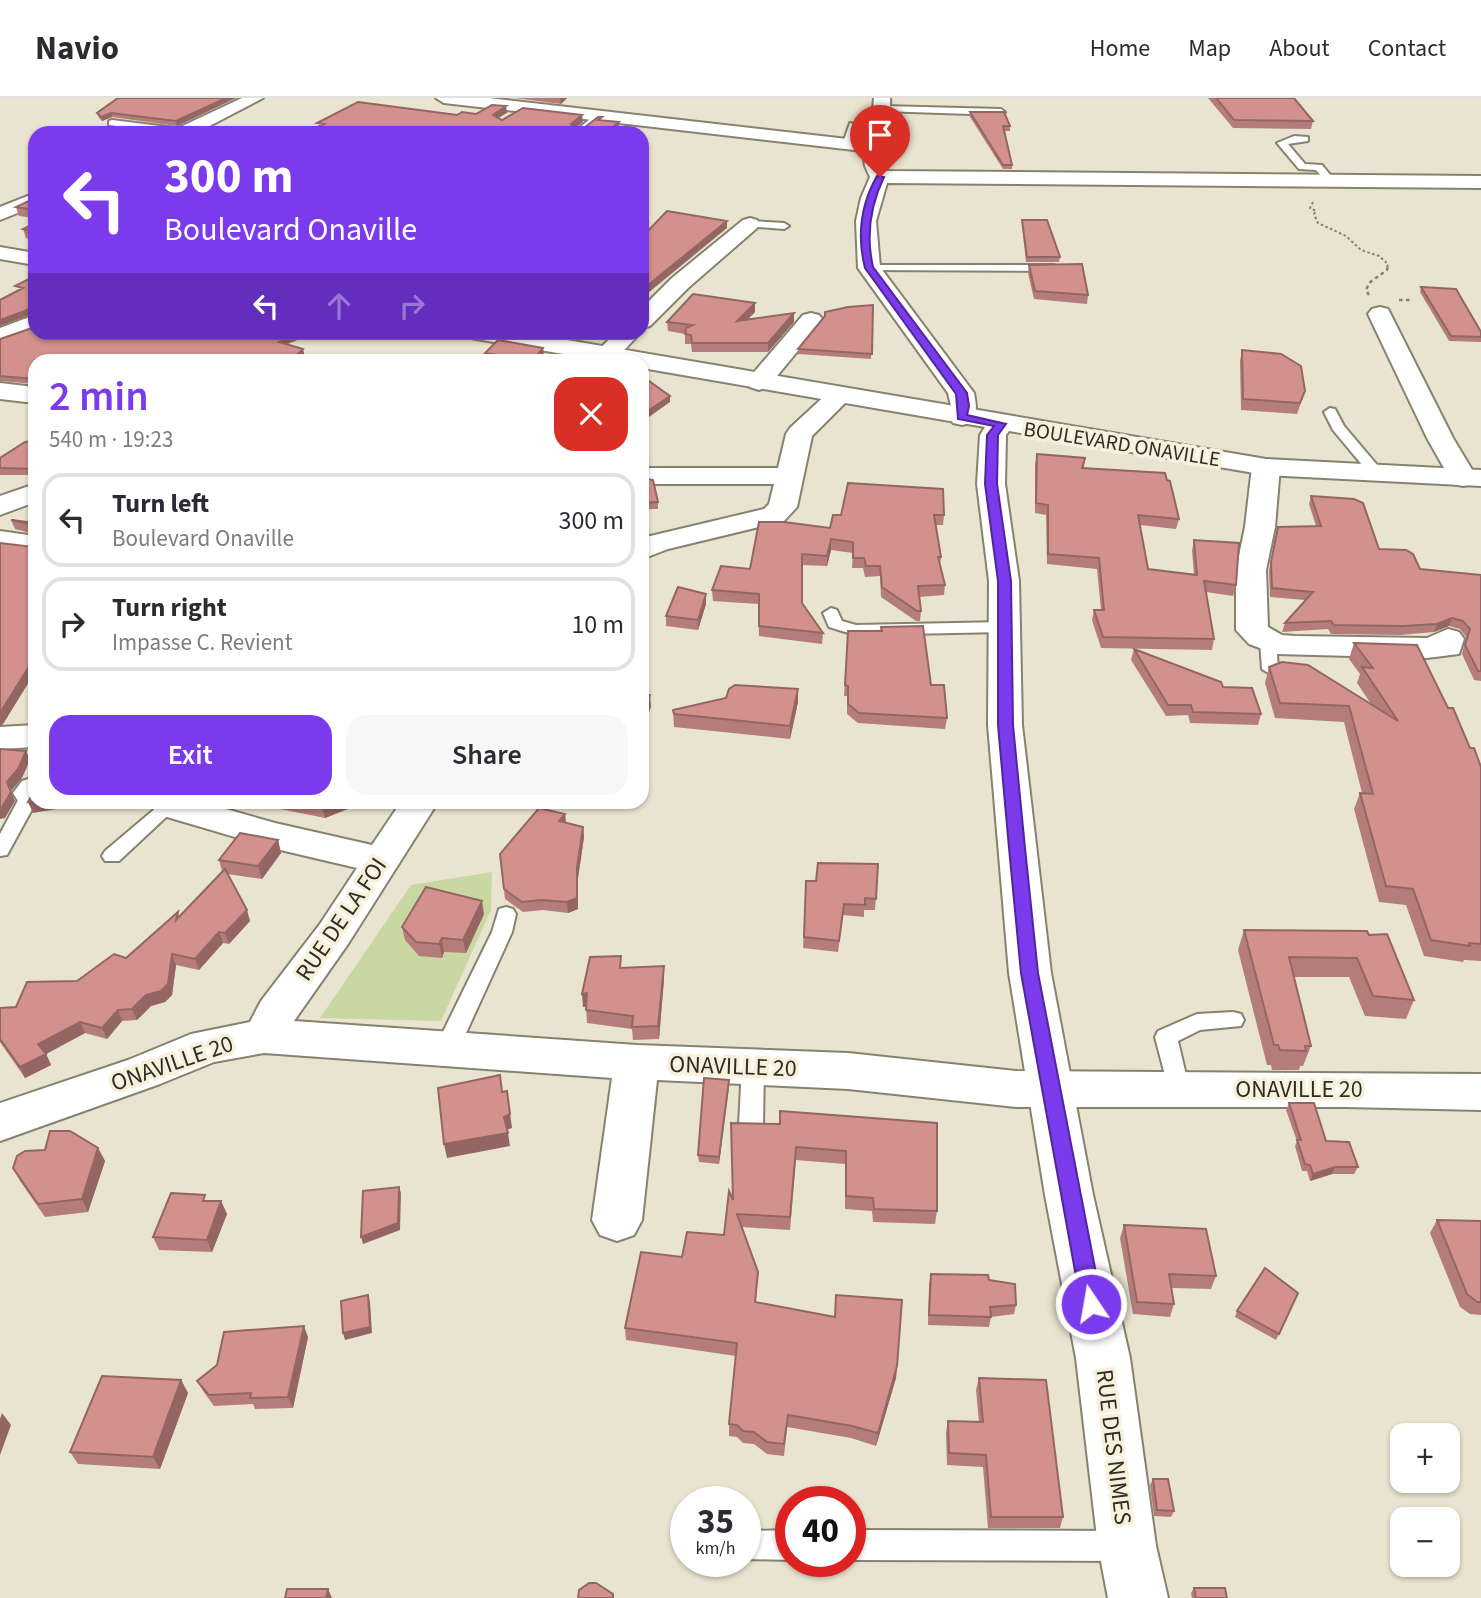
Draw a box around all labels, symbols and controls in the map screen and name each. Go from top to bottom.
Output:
text: Navio [35,25,119,72]
text: Home [1090,31,1150,66]
text: Map [1188,31,1231,66]
text: About [1269,31,1330,66]
text: Contact [1368,31,1446,66]
pin [850,105,910,177]
icon: arrive [861,116,899,154]
text: 300 m [164,142,293,212]
icon: left [49,154,140,245]
text: Boulevard Onaville [164,207,417,253]
icon: left [247,287,285,325]
icon: ahead [320,287,358,325]
icon: right [393,287,431,325]
text: 2 min [49,367,149,427]
button: close [554,377,628,451]
street label: BOULEVARD ONAVILLE [1022,414,1222,474]
text: 540 m · 19:23 [49,423,173,456]
text: Turn left [112,485,209,522]
icon: left [53,501,91,539]
text: 300 m [558,502,624,539]
text: Boulevard Onaville [112,522,294,555]
text: Turn right [112,589,227,626]
icon: right [53,605,91,643]
text: 10 m [571,606,624,643]
text: Impasse C. Revient [112,626,292,659]
button: Exit [49,715,332,795]
button: Share [346,715,628,795]
street label: RUE DE LA FOI [287,851,396,988]
street label: ONAVILLE 20 [106,1026,238,1101]
street label: ONAVILLE 20 [669,1047,797,1086]
street label: ONAVILLE 20 [1235,1072,1363,1107]
position arrow [1054,1267,1128,1341]
street label: RUE DES NIMES [1087,1367,1140,1527]
map controls [1390,1423,1460,1577]
button: + [1390,1423,1460,1493]
speed limit sign: 40 [775,1486,866,1577]
text: 35 [697,1497,734,1547]
button: − [1390,1507,1460,1577]
text: km/h [696,1536,735,1561]

